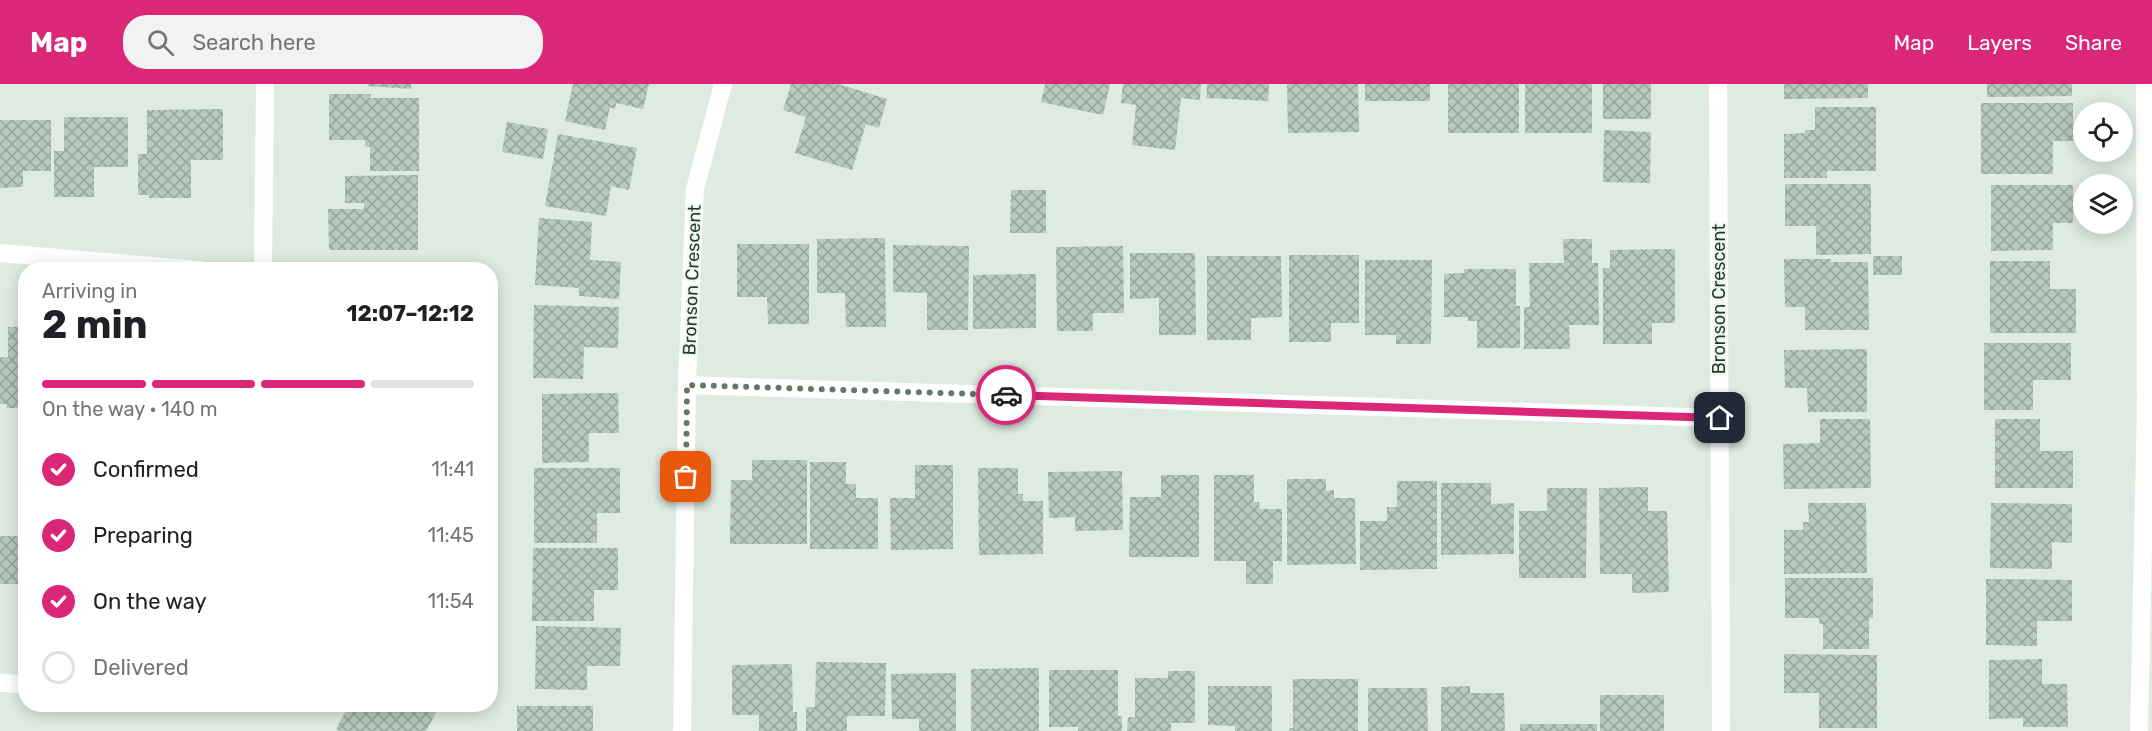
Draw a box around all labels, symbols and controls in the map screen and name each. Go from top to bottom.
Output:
search box [123,15,543,69]
text: Map [30,26,87,59]
icon: search [144,26,177,59]
text: Search here [192,29,316,56]
text: Map [1893,30,1934,55]
text: Layers [1967,30,2032,55]
text: Share [2065,30,2122,55]
map controls [2073,102,2133,234]
button: locate [2073,102,2133,162]
button: layers [2073,174,2133,234]
street label: Bronson Crescent [678,204,706,356]
street label: Bronson Crescent [1708,224,1730,374]
text: Arriving in [42,279,137,303]
text: 12:07–12:12 [347,300,474,327]
text: 2 min [42,302,148,348]
courier [976,365,1036,425]
icon: car [990,379,1023,412]
pin [1694,392,1745,443]
text: On the way · 140 m [42,397,218,421]
icon: home [1703,401,1736,434]
pin [660,451,711,502]
icon: check [42,453,75,486]
text: Confirmed [93,456,199,483]
text: 11:41 [431,457,474,481]
icon: bag [669,460,702,493]
icon: check [42,519,75,552]
text: Preparing [93,522,193,549]
text: 11:45 [427,523,474,547]
icon: check [42,585,75,618]
text: On the way [93,588,207,615]
text: 11:54 [427,589,474,613]
text: Delivered [93,654,189,681]

